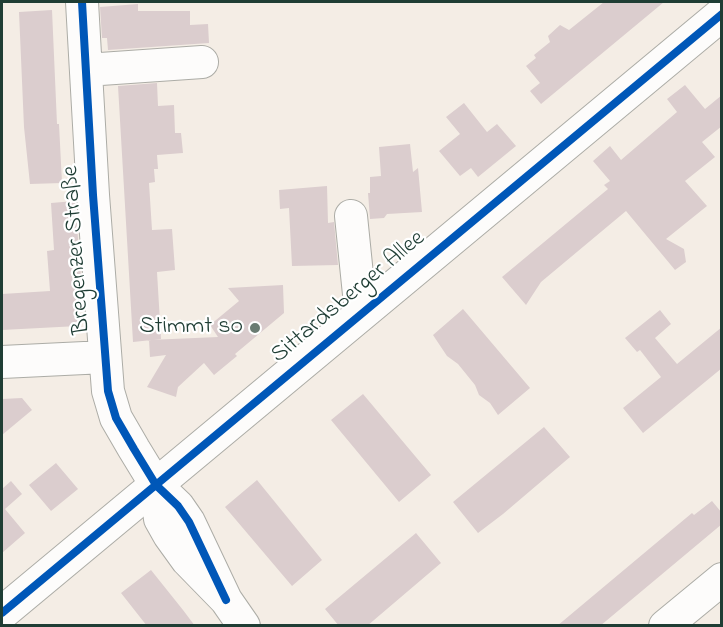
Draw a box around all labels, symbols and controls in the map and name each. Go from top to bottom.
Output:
street label: Bregenzer Straße [58,165,98,335]
street label: Sittardsberger Allee [266,225,432,371]
place label: Stimmt so [139,314,243,342]
marker: Stimmt so [248,321,262,335]

